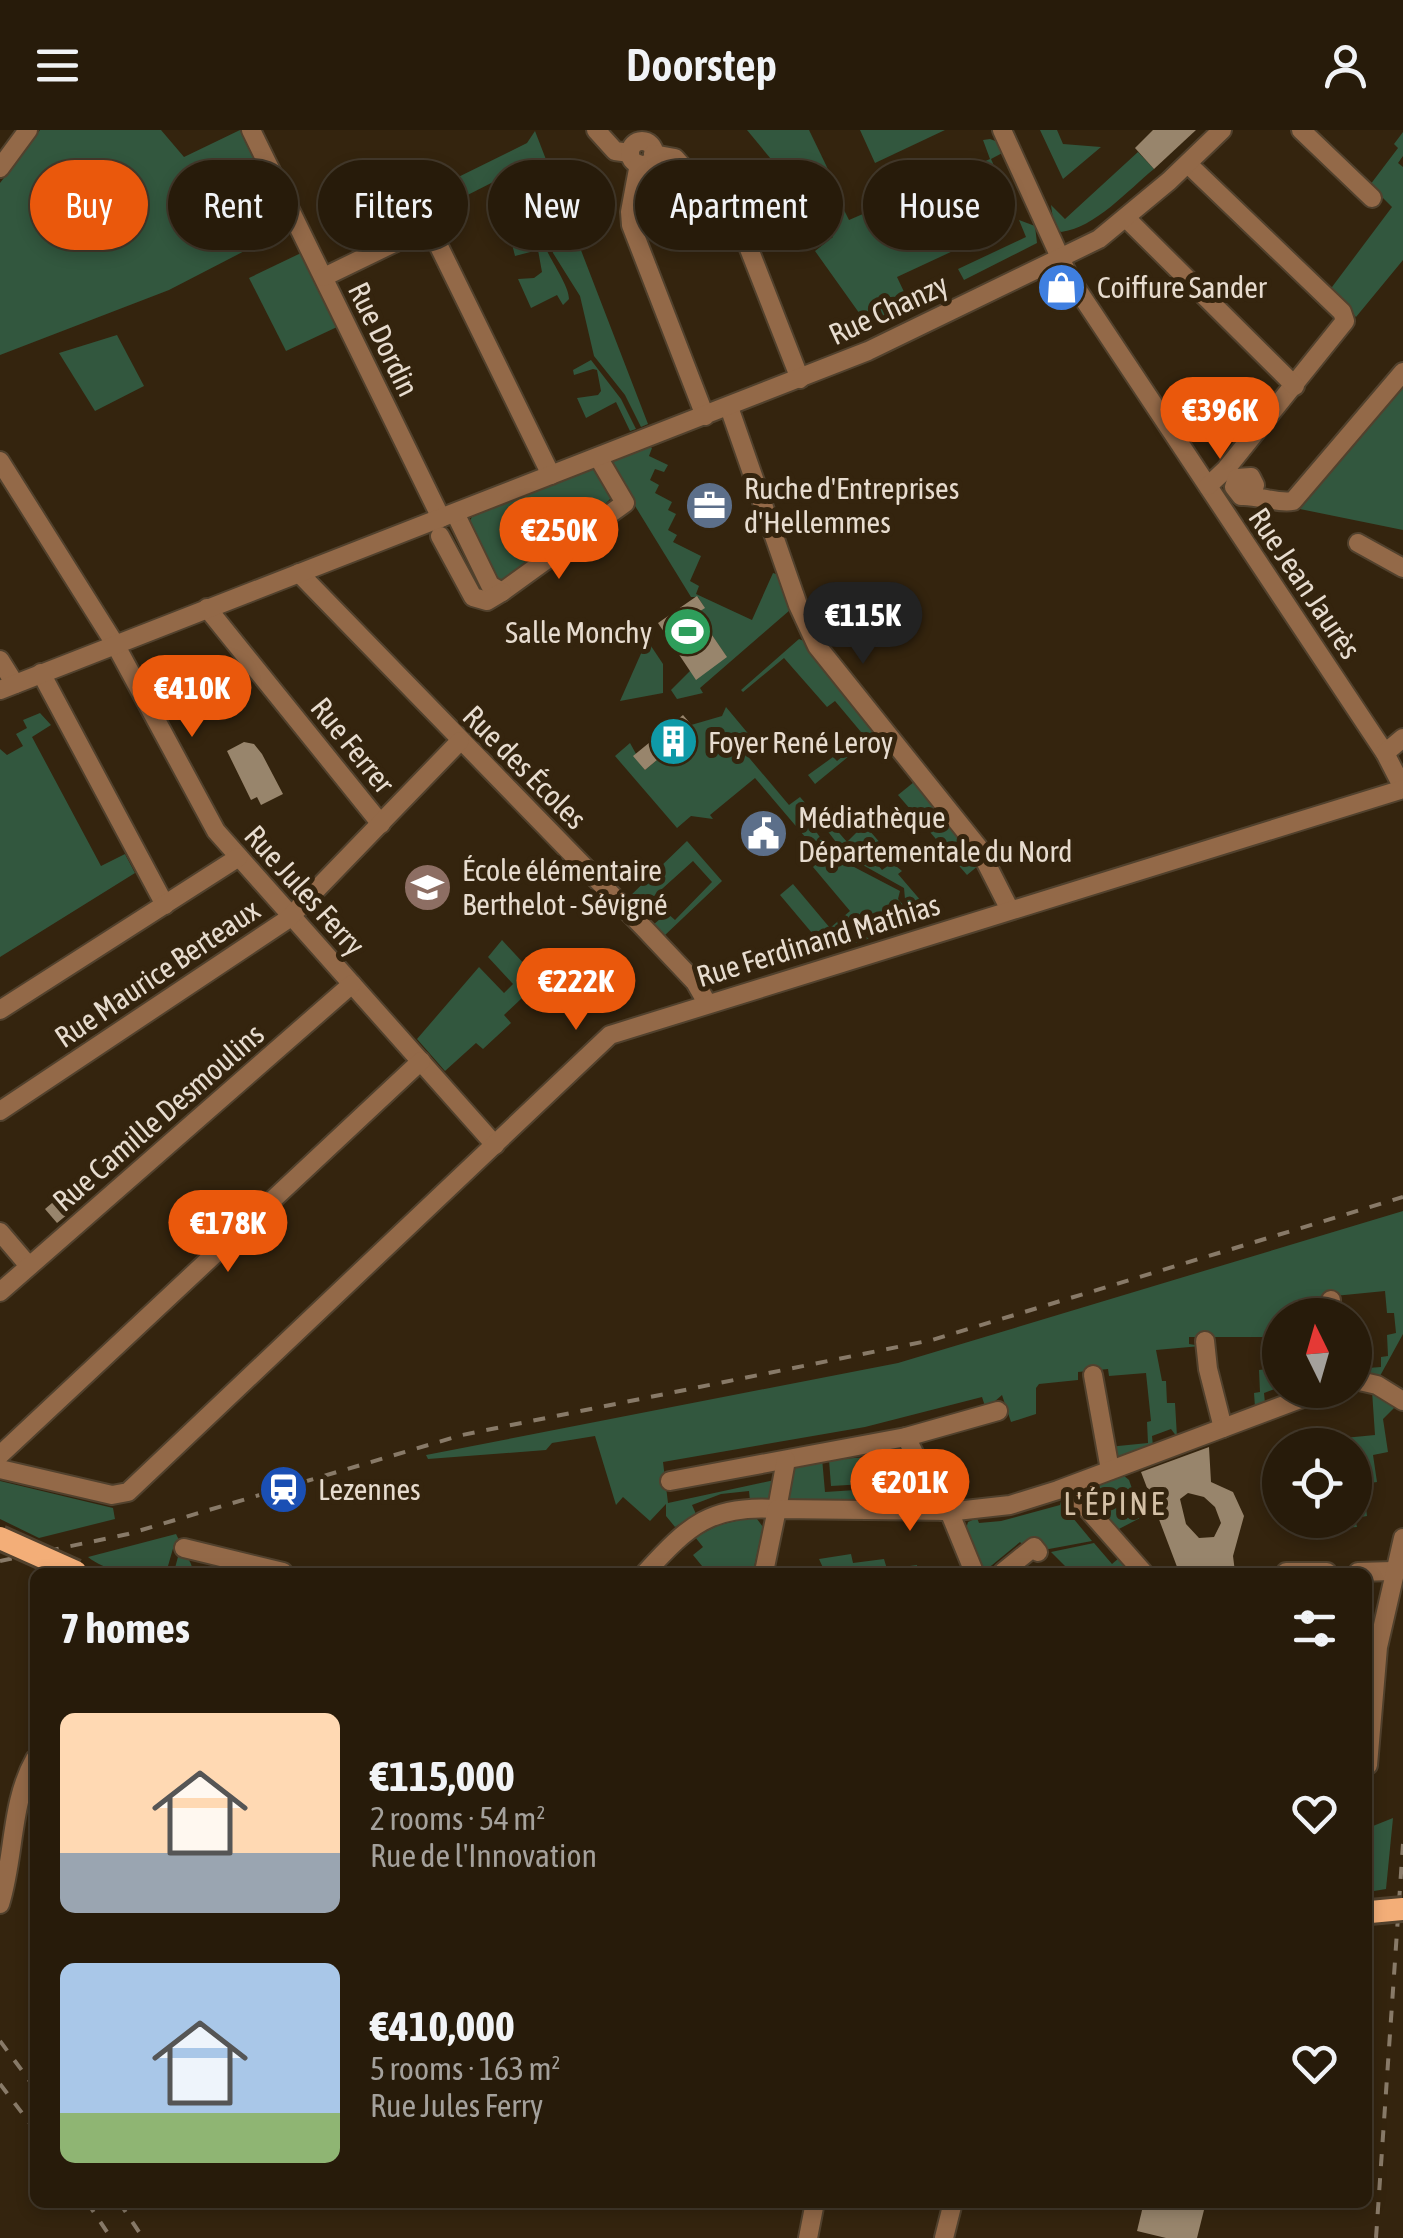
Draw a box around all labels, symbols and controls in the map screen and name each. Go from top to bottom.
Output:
icon: menu [30,38,85,93]
icon: person [1318,38,1373,93]
text: Doorstep [626,39,777,91]
chip: Buy [30,160,148,250]
chip: Rent [168,160,298,250]
chip: Filters [318,160,468,250]
chip: New [488,160,615,250]
chip: Apartment [635,160,843,250]
chip: House [863,160,1015,250]
shop icon: Coiffure Sander [1036,261,1088,313]
street label: Rue Chanzy [823,267,953,351]
place label: Coiffure Sander [1097,270,1268,304]
street label: Rue Dordin [342,276,426,402]
pin: €396K [1150,377,1290,462]
text: €396K [1182,391,1258,428]
place label: Ruche d'Entreprises d'Hellemmes [744,471,959,539]
office icon: Ruche d'Entreprises d'Hellemmes [683,479,735,531]
pin: €250K [489,497,629,582]
street label: Rue Jean Jaurès [1242,501,1368,665]
text: €250K [521,511,597,548]
pin: €115K [793,582,933,667]
text: €115K [825,596,901,633]
sports icon: Salle Monchy [661,606,713,658]
place label: Salle Monchy [505,615,652,649]
pin: €410K [122,655,262,740]
text: €410K [154,669,230,706]
street label: Rue Ferrer [304,691,402,800]
street label: Rue des Écoles [457,699,593,835]
building icon: Foyer René Leroy [647,716,699,768]
place label: Foyer René Leroy [708,725,893,759]
place label: Médiathèque Départementale du Nord [798,800,1073,868]
public building icon: Médiathèque Départementale du Nord [737,808,789,860]
street label: Rue Jules Ferry [238,818,372,962]
place label: École élémentaire Berthelot - Sévigné [462,853,668,921]
school or university icon: École élémentaire Berthelot - Sévigné [401,861,453,913]
street label: Rue Ferdinand Mathias [692,887,944,993]
street label: Rue Maurice Berteaux [48,892,266,1054]
pin: €222K [506,948,646,1033]
text: €222K [538,962,614,999]
street label: Rue Camille Desmoulins [46,1016,270,1218]
pin: €178K [158,1190,298,1275]
text: €178K [190,1204,266,1241]
north arrow [1262,1298,1372,1408]
map controls [1262,1298,1372,1538]
button: locate [1262,1428,1372,1538]
pin: €201K [840,1449,980,1534]
station icon: Lezennes [257,1463,309,1515]
text: €201K [872,1463,948,1500]
place label: Lezennes [318,1472,421,1506]
district label: L'ÉPINE [1063,1485,1167,1522]
icon: filters [1287,1601,1342,1656]
text: 7 homes [60,1604,190,1652]
text: €115,000 [370,1752,515,1800]
icon: home [140,1753,260,1873]
icon: heart [1287,1786,1342,1841]
text: 2 rooms · 54 m² [370,1800,545,1837]
text: Rue de l'Innovation [370,1837,597,1874]
text: €410,000 [370,2002,515,2050]
icon: home [140,2003,260,2123]
icon: heart [1287,2036,1342,2091]
text: 5 rooms · 163 m² [370,2050,560,2087]
text: Rue Jules Ferry [370,2087,543,2124]

